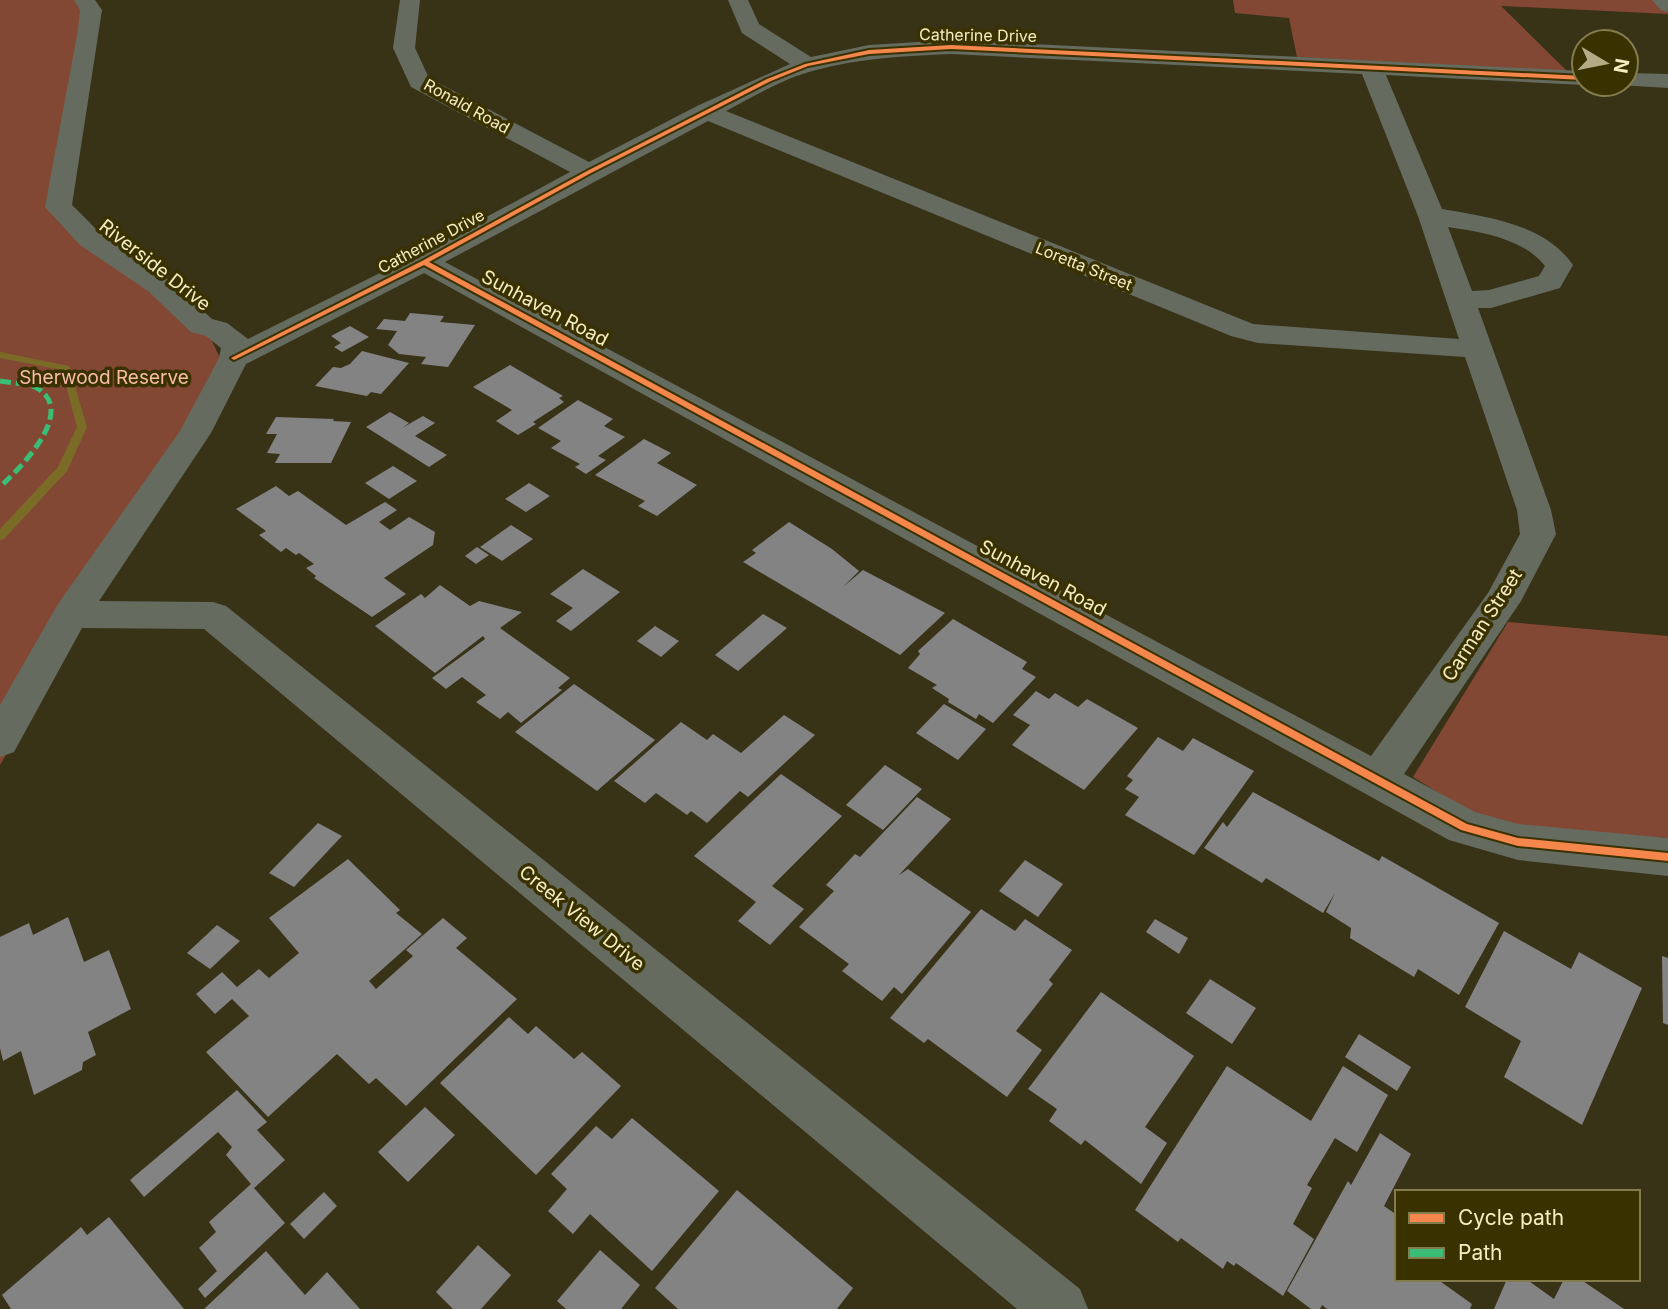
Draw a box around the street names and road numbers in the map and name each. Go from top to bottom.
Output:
street label: Catherine Drive [919,24,1037,46]
street label: Ronald Road [421,74,513,138]
street label: Catherine Drive [374,205,488,277]
street label: Riverside Drive [95,214,215,316]
street label: Loretta Street [1033,238,1135,294]
street label: Sunhaven Road [478,265,612,351]
street label: Sunhaven Road [976,535,1110,621]
street label: Carman Street [1437,564,1527,686]
street label: Creek View Drive [514,860,650,976]

